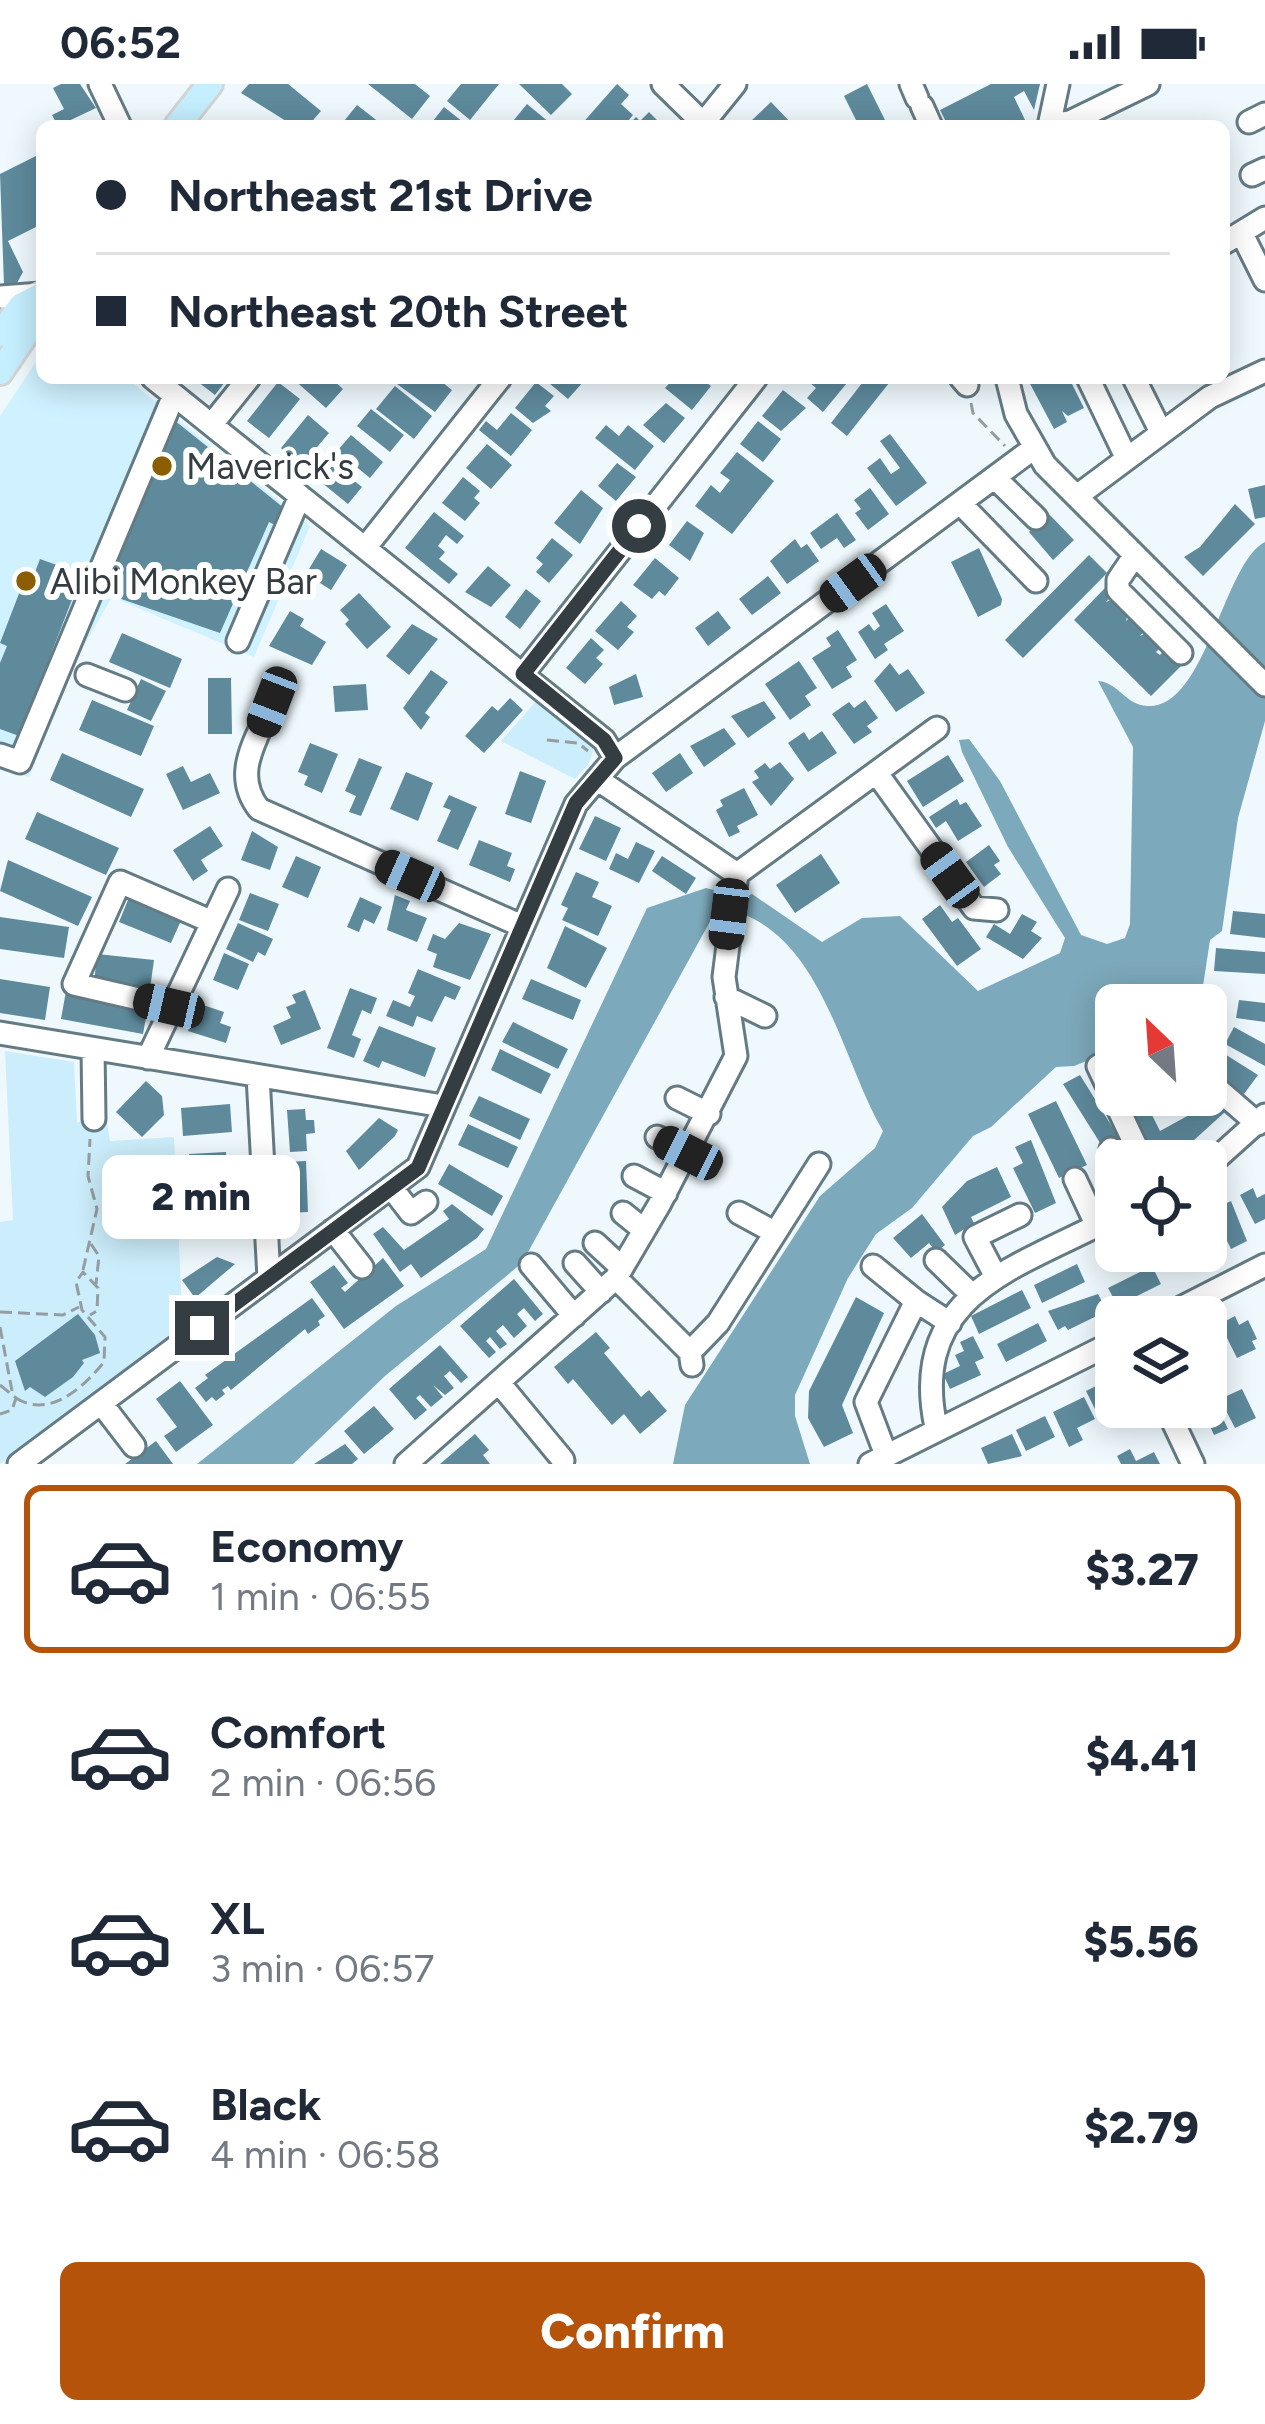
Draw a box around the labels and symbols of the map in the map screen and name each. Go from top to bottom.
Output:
place label: Maverick's [186,445,354,488]
marker: Maverick's [149,453,175,479]
route start [612,499,666,553]
car [813,547,893,619]
place label: Alibi Monkey Bar [50,560,317,603]
marker: Alibi Monkey Bar [13,568,39,594]
car [242,662,302,742]
car [914,835,986,915]
car [370,845,450,907]
car [707,876,751,952]
car [130,980,208,1032]
north arrow [1095,984,1227,1116]
car [648,1121,728,1185]
callout: 2 min [103,1154,301,1238]
route end [175,1301,229,1355]

